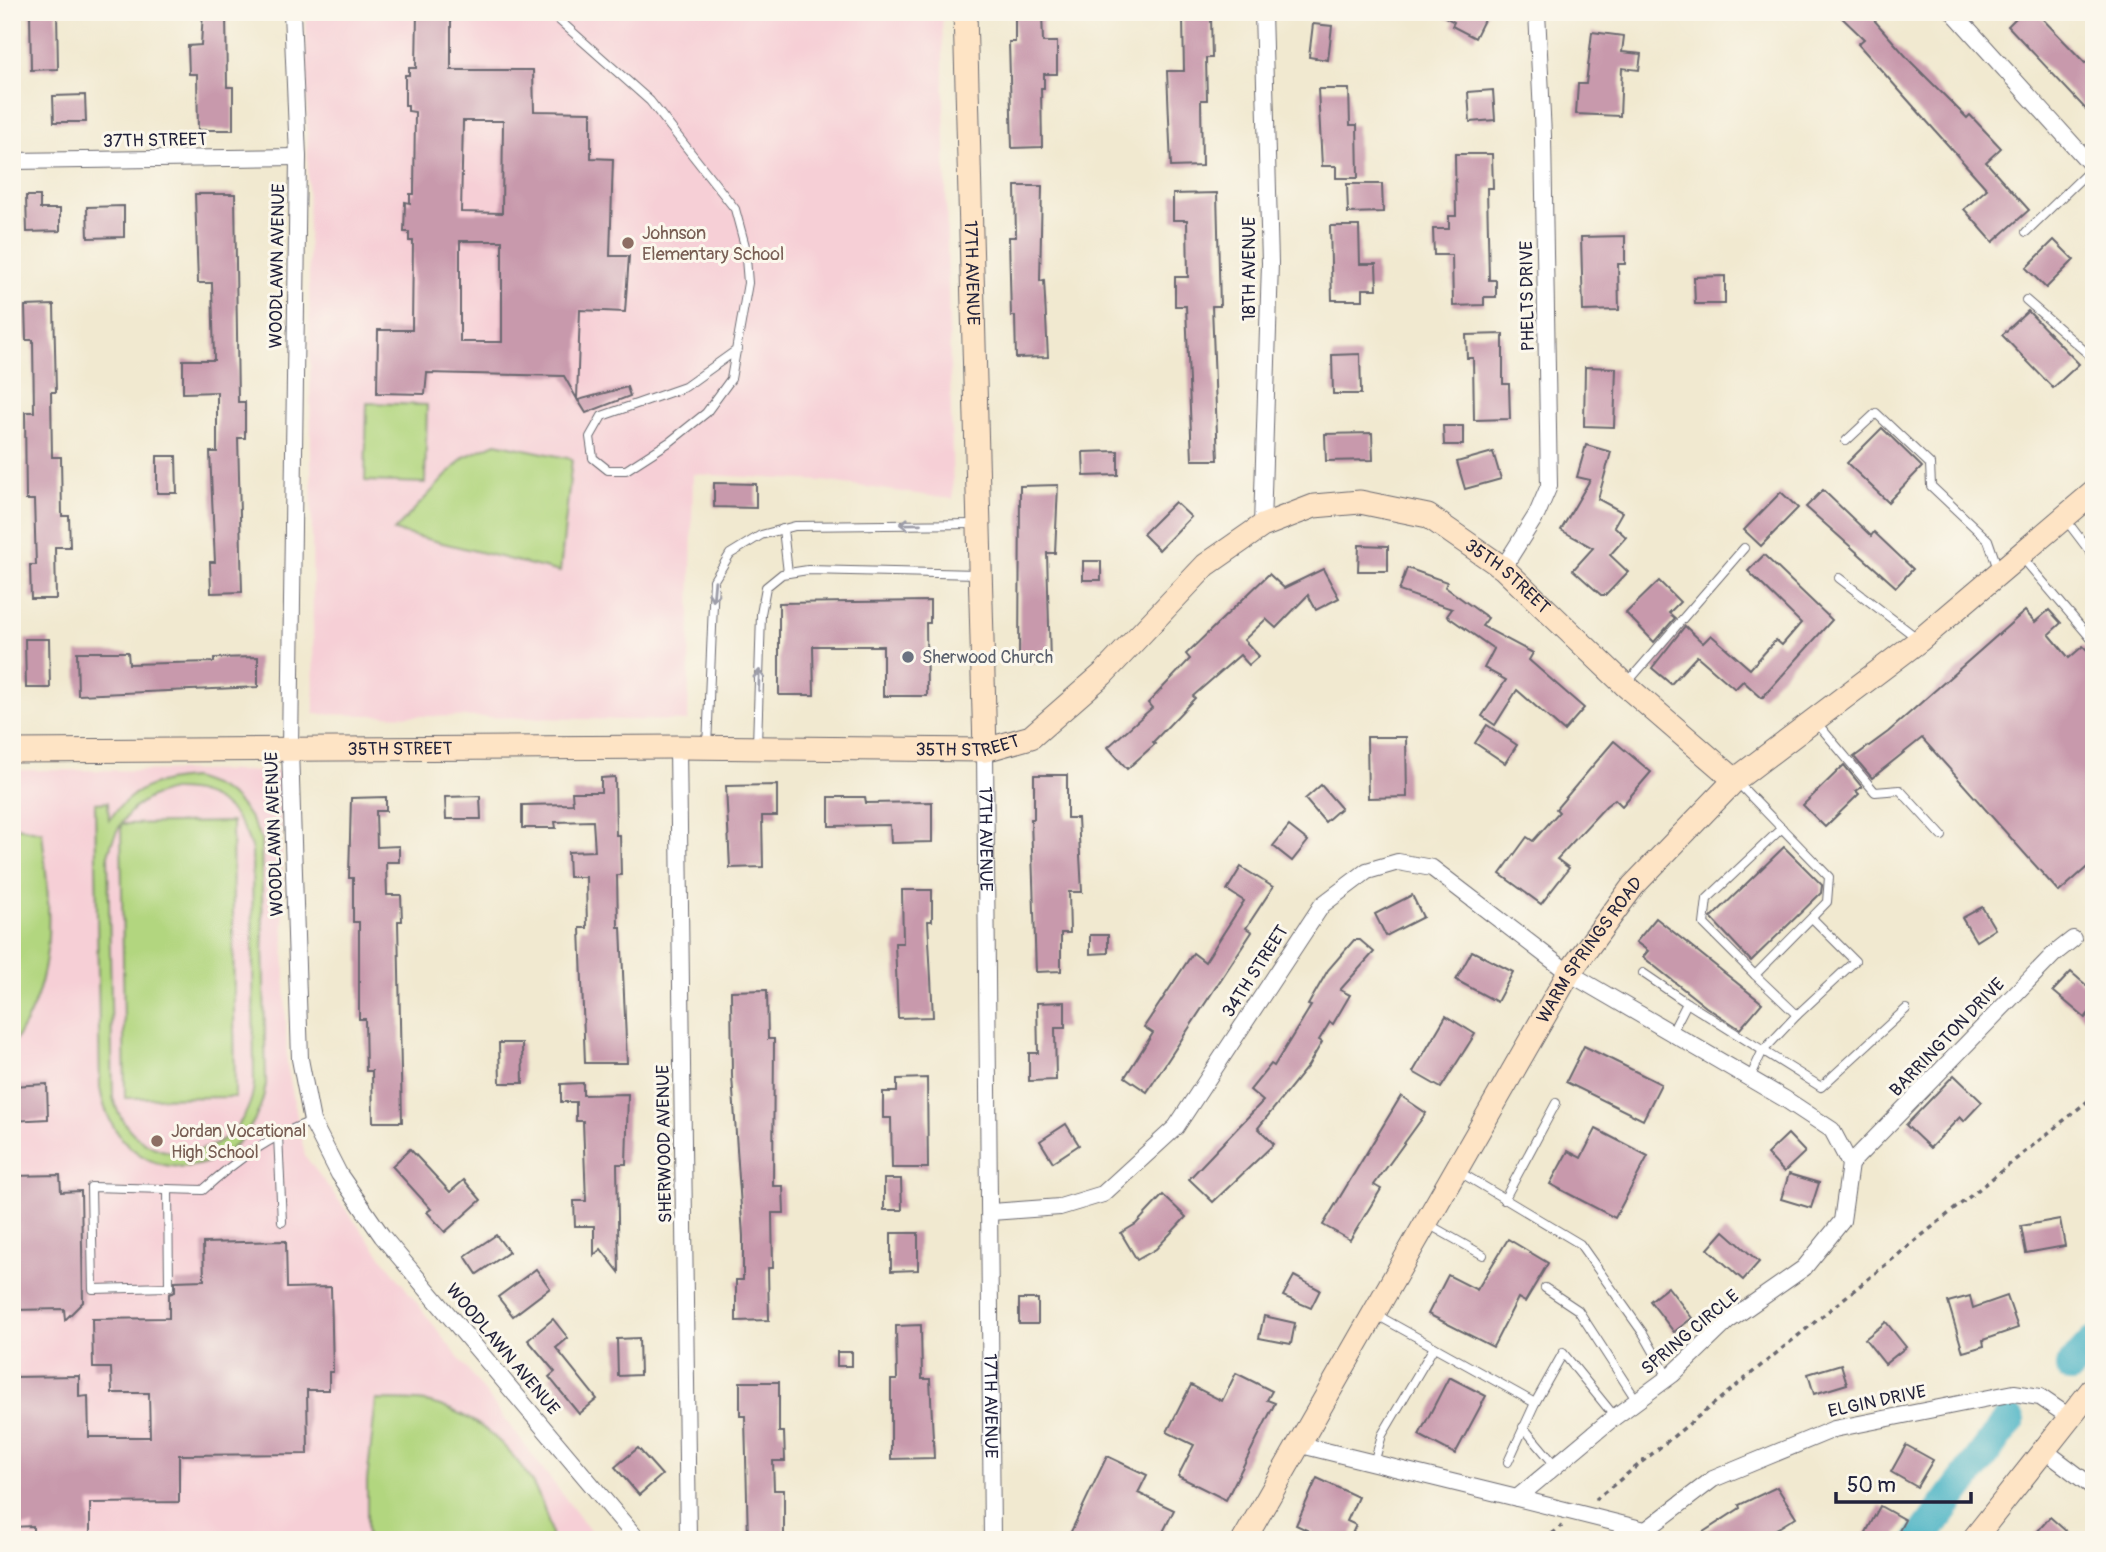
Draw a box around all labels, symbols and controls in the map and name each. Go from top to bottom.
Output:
street label: 37TH STREET [103,128,207,153]
street label: WOODLAWN AVENUE [265,183,290,349]
street label: 18TH AVENUE [1238,217,1261,321]
street label: 17TH AVENUE [959,220,984,326]
place label: Johnson Elementary School [642,222,784,266]
marker: Johnson Elementary School [620,235,636,251]
street label: PHELTS DRIVE [1515,240,1540,352]
one-way arrow [899,518,922,531]
street label: 35TH STREET [1460,534,1555,619]
one-way arrow [707,579,720,601]
place label: Sherwood Church [922,646,1053,669]
marker: Sherwood Church [900,649,916,665]
one-way arrow [752,669,766,692]
street label: 35TH STREET [915,730,1022,763]
street label: 35TH STREET [348,737,452,761]
street label: WOODLAWN AVENUE [260,751,289,917]
street label: 17TH AVENUE [973,786,997,892]
street label: WARM SPRINGS ROAD [1532,872,1648,1027]
street label: 34TH STREET [1217,921,1294,1022]
street label: BARRINGTON DRIVE [1885,973,2010,1102]
street label: SHERWOOD AVENUE [652,1065,677,1223]
place label: Jordan Vocational High School [171,1120,306,1164]
marker: Jordan Vocational High School [149,1133,165,1149]
street label: WOODLAWN AVENUE [441,1279,564,1420]
street label: SPRING CIRCLE [1637,1285,1744,1380]
street label: 17TH AVENUE [978,1353,1002,1459]
street label: ELGIN DRIVE [1826,1380,1928,1423]
scale bar [1836,1461,1971,1505]
text: 50 m [1847,1472,1896,1499]

